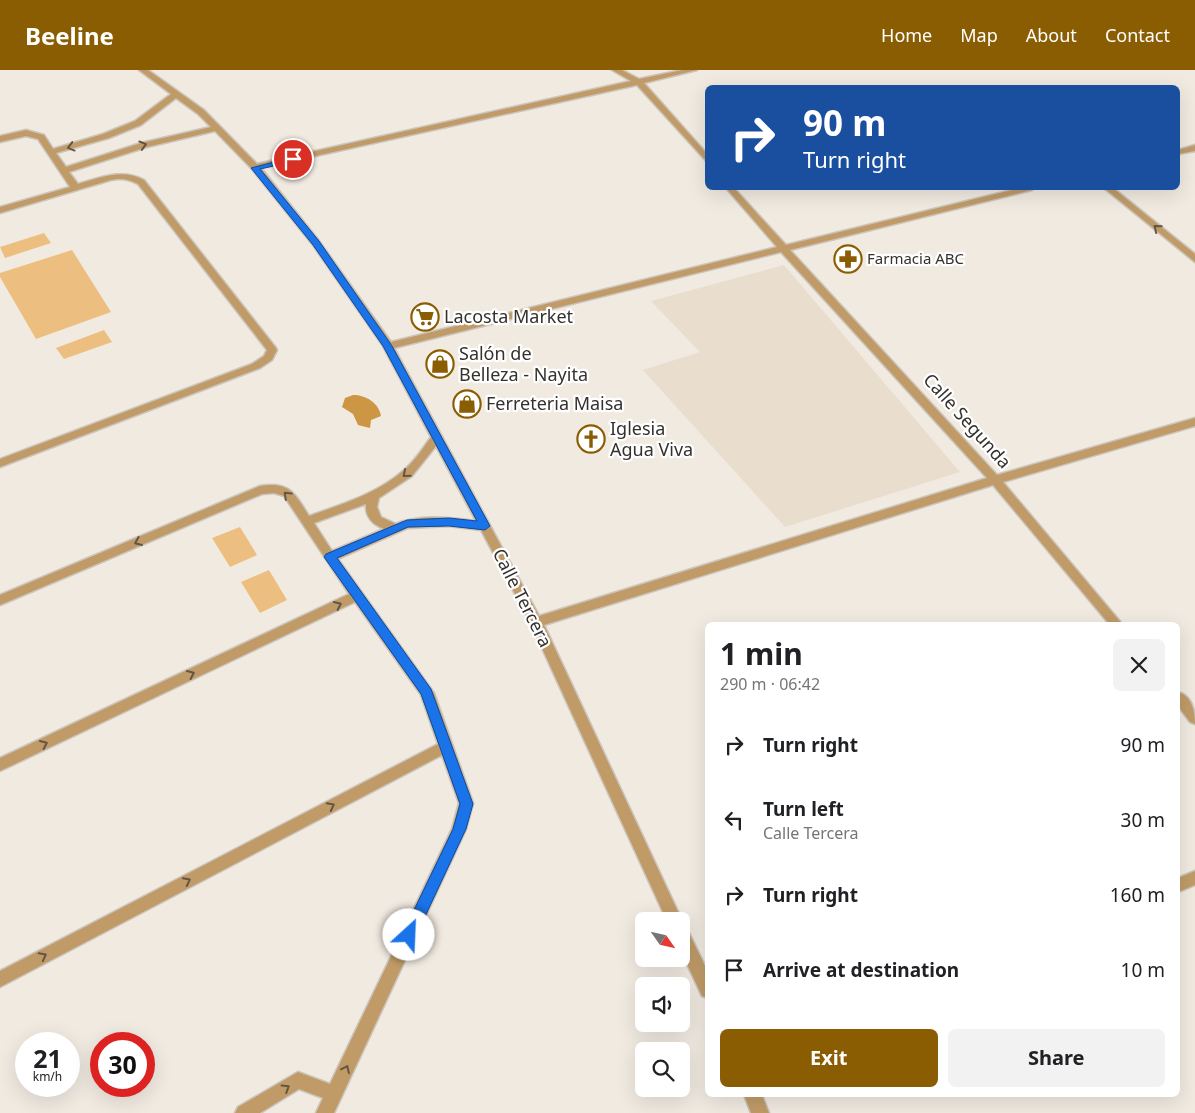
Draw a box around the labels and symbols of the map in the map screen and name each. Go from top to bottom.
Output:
pin [272,138,314,180]
one-way arrow [67,141,76,152]
one-way arrow [139,141,147,151]
one-way arrow [1154,225,1163,234]
pharmacy icon: Farmacia ABC [833,244,863,274]
place label: Farmacia ABC [867,248,965,268]
supermarket icon: Lacosta Market [410,302,440,332]
place label: Lacosta Market [444,304,574,328]
place label: Salón de Belleza - Nayita [459,341,588,386]
shop icon: Salón de Belleza - Nayita [425,349,455,379]
street label: Calle Segunda [919,368,1017,473]
shop icon: Ferreteria Maisa [452,389,482,419]
place label: Ferreteria Maisa [486,391,623,415]
place label: Iglesia Agua Viva [610,416,693,461]
church icon: Iglesia Agua Viva [576,424,606,454]
one-way arrow [403,468,412,476]
one-way arrow [284,492,293,501]
one-way arrow [134,535,143,546]
street label: Calle Tercera [488,544,558,651]
one-way arrow [333,601,342,611]
one-way arrow [186,670,195,681]
one-way arrow [39,740,48,750]
one-way arrow [326,802,335,812]
one-way arrow [182,877,191,887]
position arrow [382,908,434,960]
north arrow [635,912,690,968]
one-way arrow [38,952,47,962]
speed limit sign: 30 [90,1032,155,1097]
one-way arrow [339,1065,350,1074]
one-way arrow [280,1084,289,1094]

